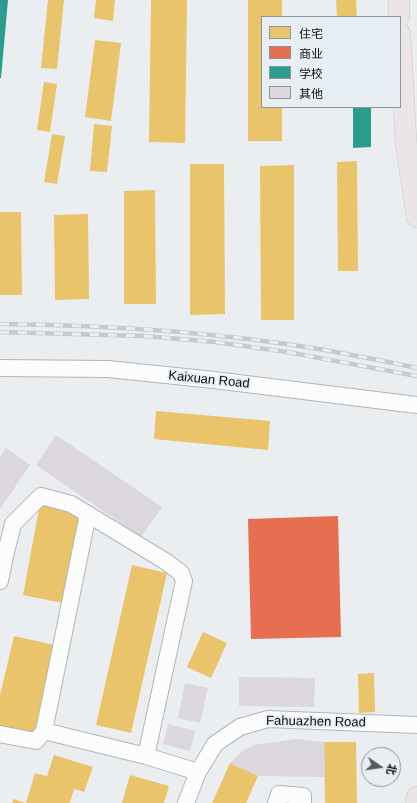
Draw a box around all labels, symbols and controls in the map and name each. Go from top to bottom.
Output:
legend [261,16,401,108]
text: 住宅 [299,27,323,41]
text: 商业 [299,47,323,61]
text: 学校 [299,67,323,81]
text: 其他 [299,87,323,101]
street label: Kaixuan Road [168,368,250,392]
street label: Fahuazhen Road [266,713,366,731]
north arrow [361,747,401,787]
text: 北 [385,763,399,776]

